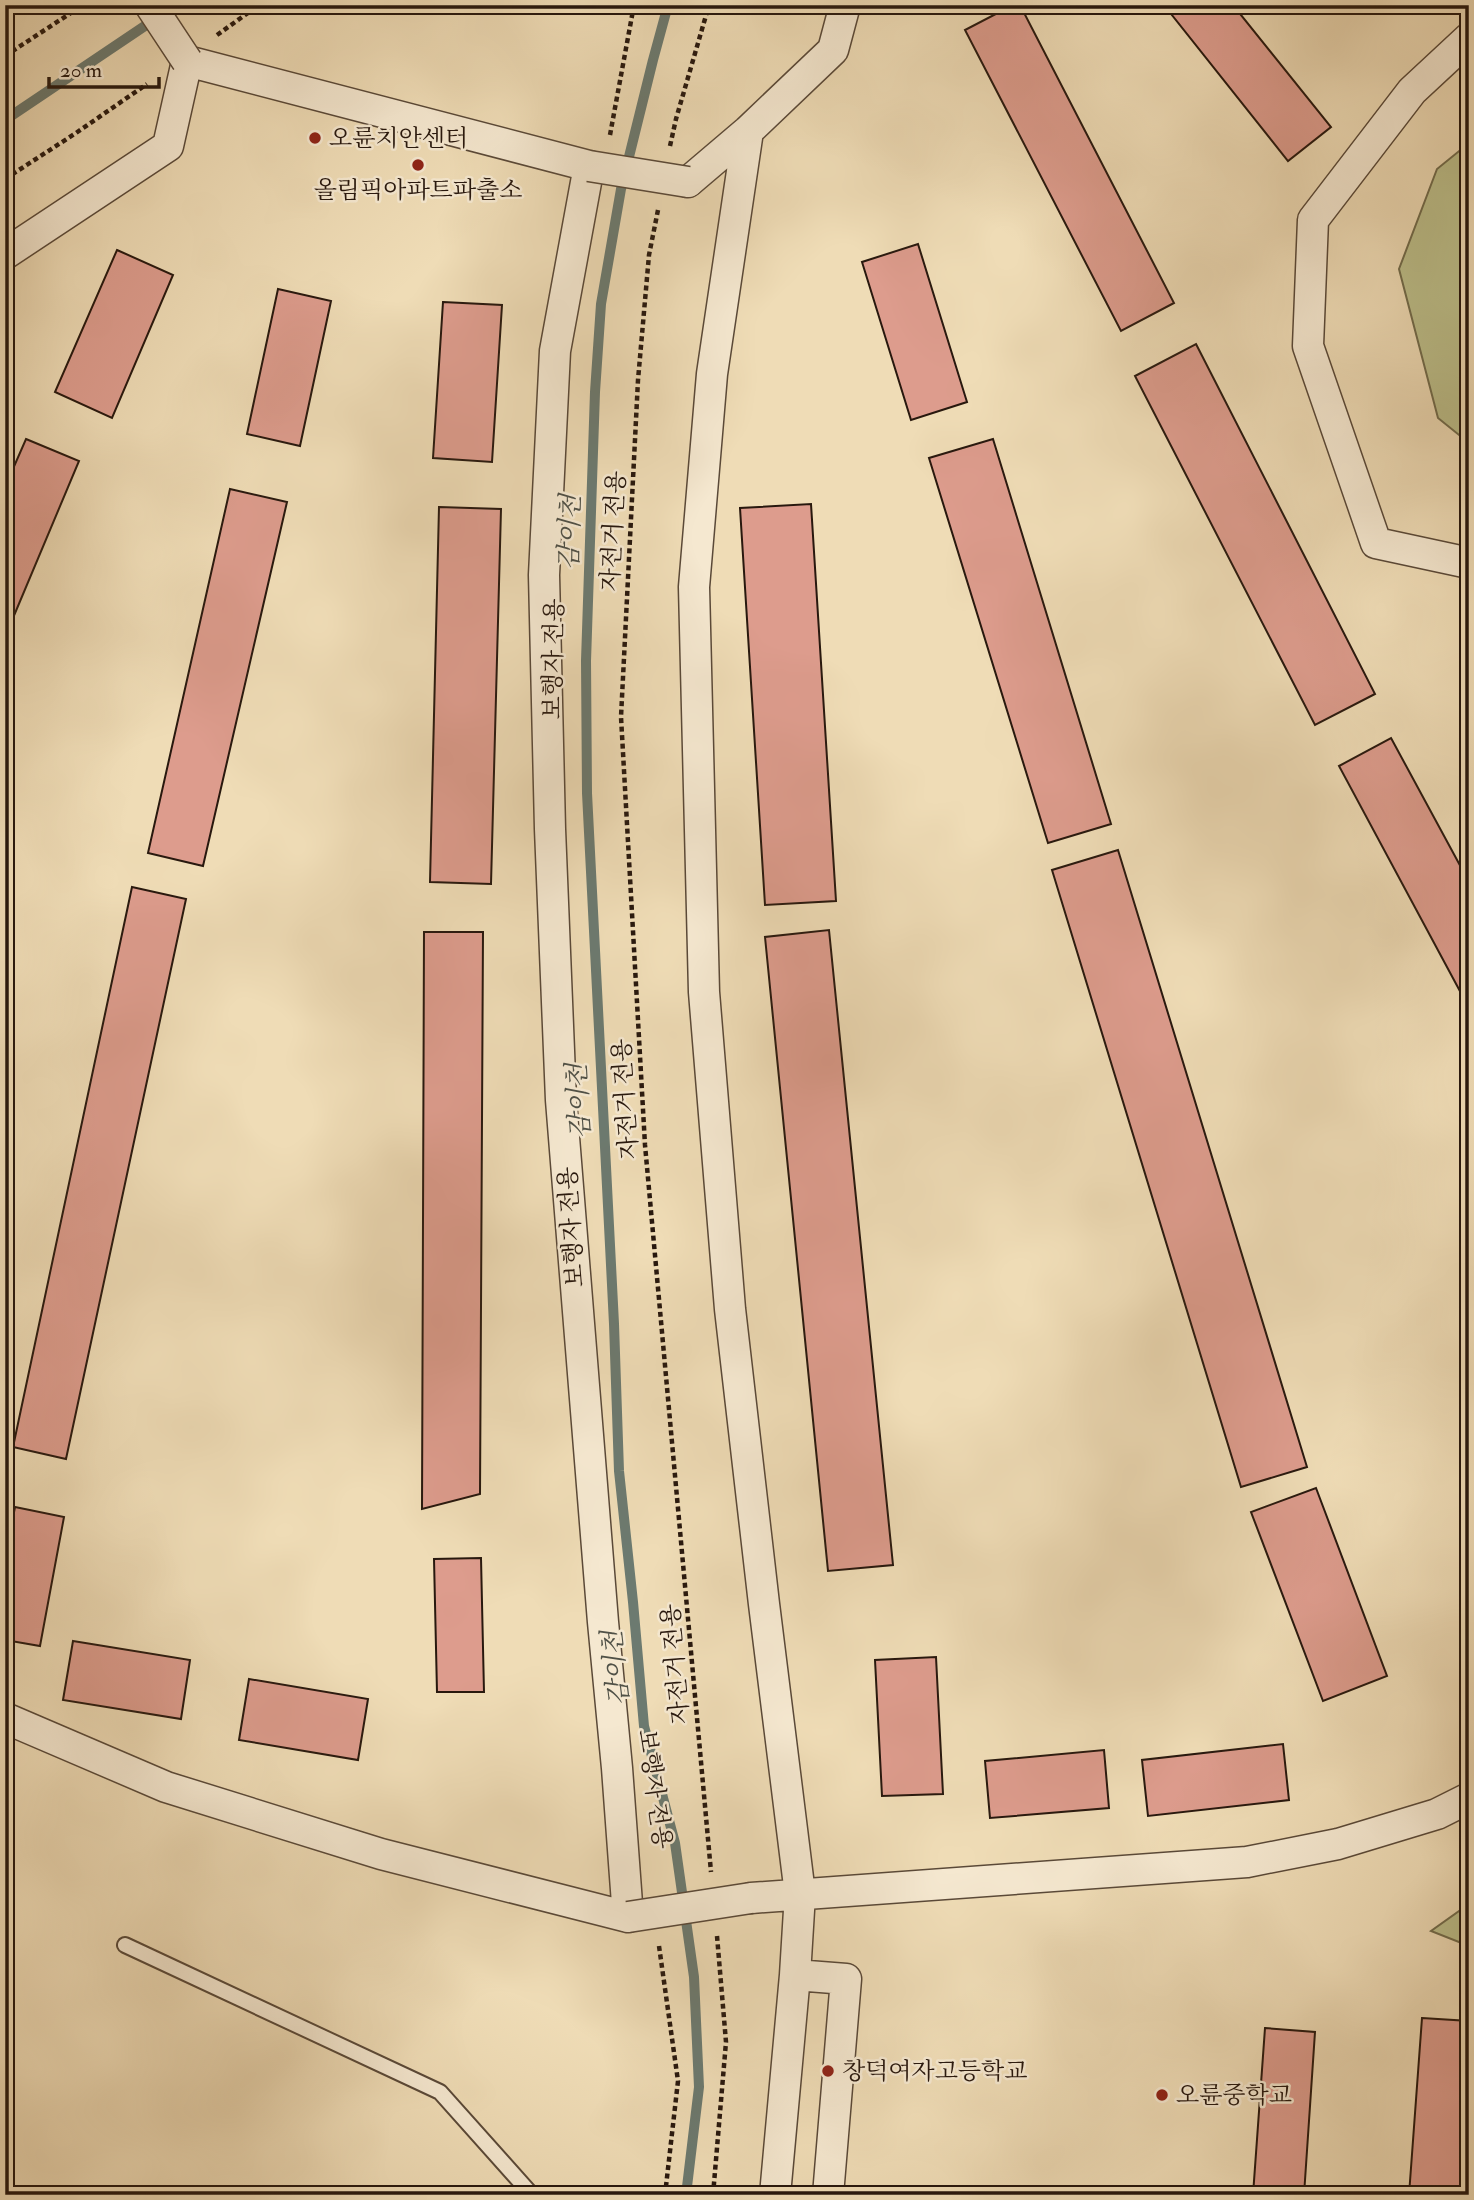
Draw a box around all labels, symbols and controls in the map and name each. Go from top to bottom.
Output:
scale bar [49,46,159,90]
text: 20 m [60,57,102,84]
place label: 오륜치안센터 [329,123,468,154]
marker: 오륜치안센터 [307,130,323,146]
marker: 올림픽아파트파출소 [410,157,426,173]
place label: 올림픽아파트파출소 [314,175,522,206]
street label: 자전거 전용 [595,470,632,592]
water label: 감이천 [553,492,587,570]
street label: 보행자 전용 [537,598,570,720]
street label: 자전거 전용 [606,1038,645,1160]
water label: 감이천 [561,1061,597,1139]
street label: 보행자 전용 [552,1166,591,1288]
street label: 자전거 전용 [655,1602,696,1726]
water label: 감이천 [596,1627,636,1707]
street label: 보행자 전용 [631,1727,678,1851]
place label: 창덕여자고등학교 [842,2056,1027,2087]
marker: 창덕여자고등학교 [820,2063,836,2079]
place label: 오륜중학교 [1176,2080,1292,2111]
marker: 오륜중학교 [1154,2087,1170,2103]

